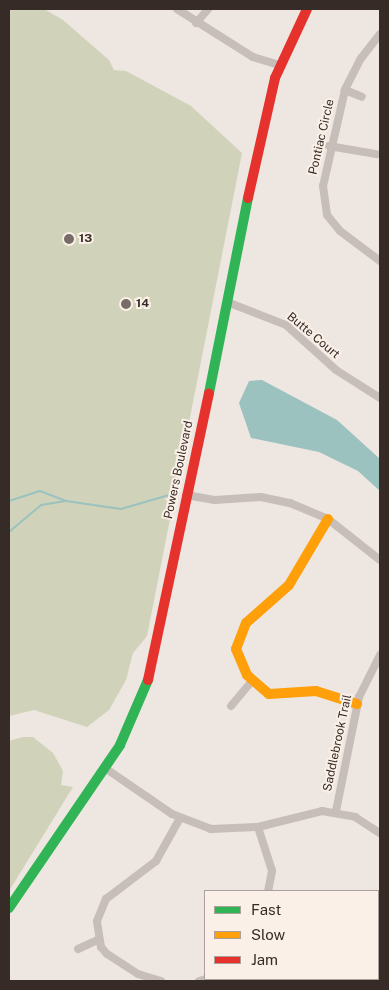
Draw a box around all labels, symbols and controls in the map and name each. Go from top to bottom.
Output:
street label: Pontiac Circle [306,98,338,176]
place label: 13 [79,232,92,246]
marker: 13 [63,233,75,245]
place label: 14 [136,297,149,311]
marker: 14 [120,298,132,310]
street label: Butte Court [284,310,342,362]
street label: Powers Boulevard [162,420,196,520]
street label: Saddlebrook Trail [321,693,355,793]
legend [204,890,379,980]
text: Fast [251,901,281,918]
text: Slow [251,926,285,943]
text: Jam [251,951,278,968]

